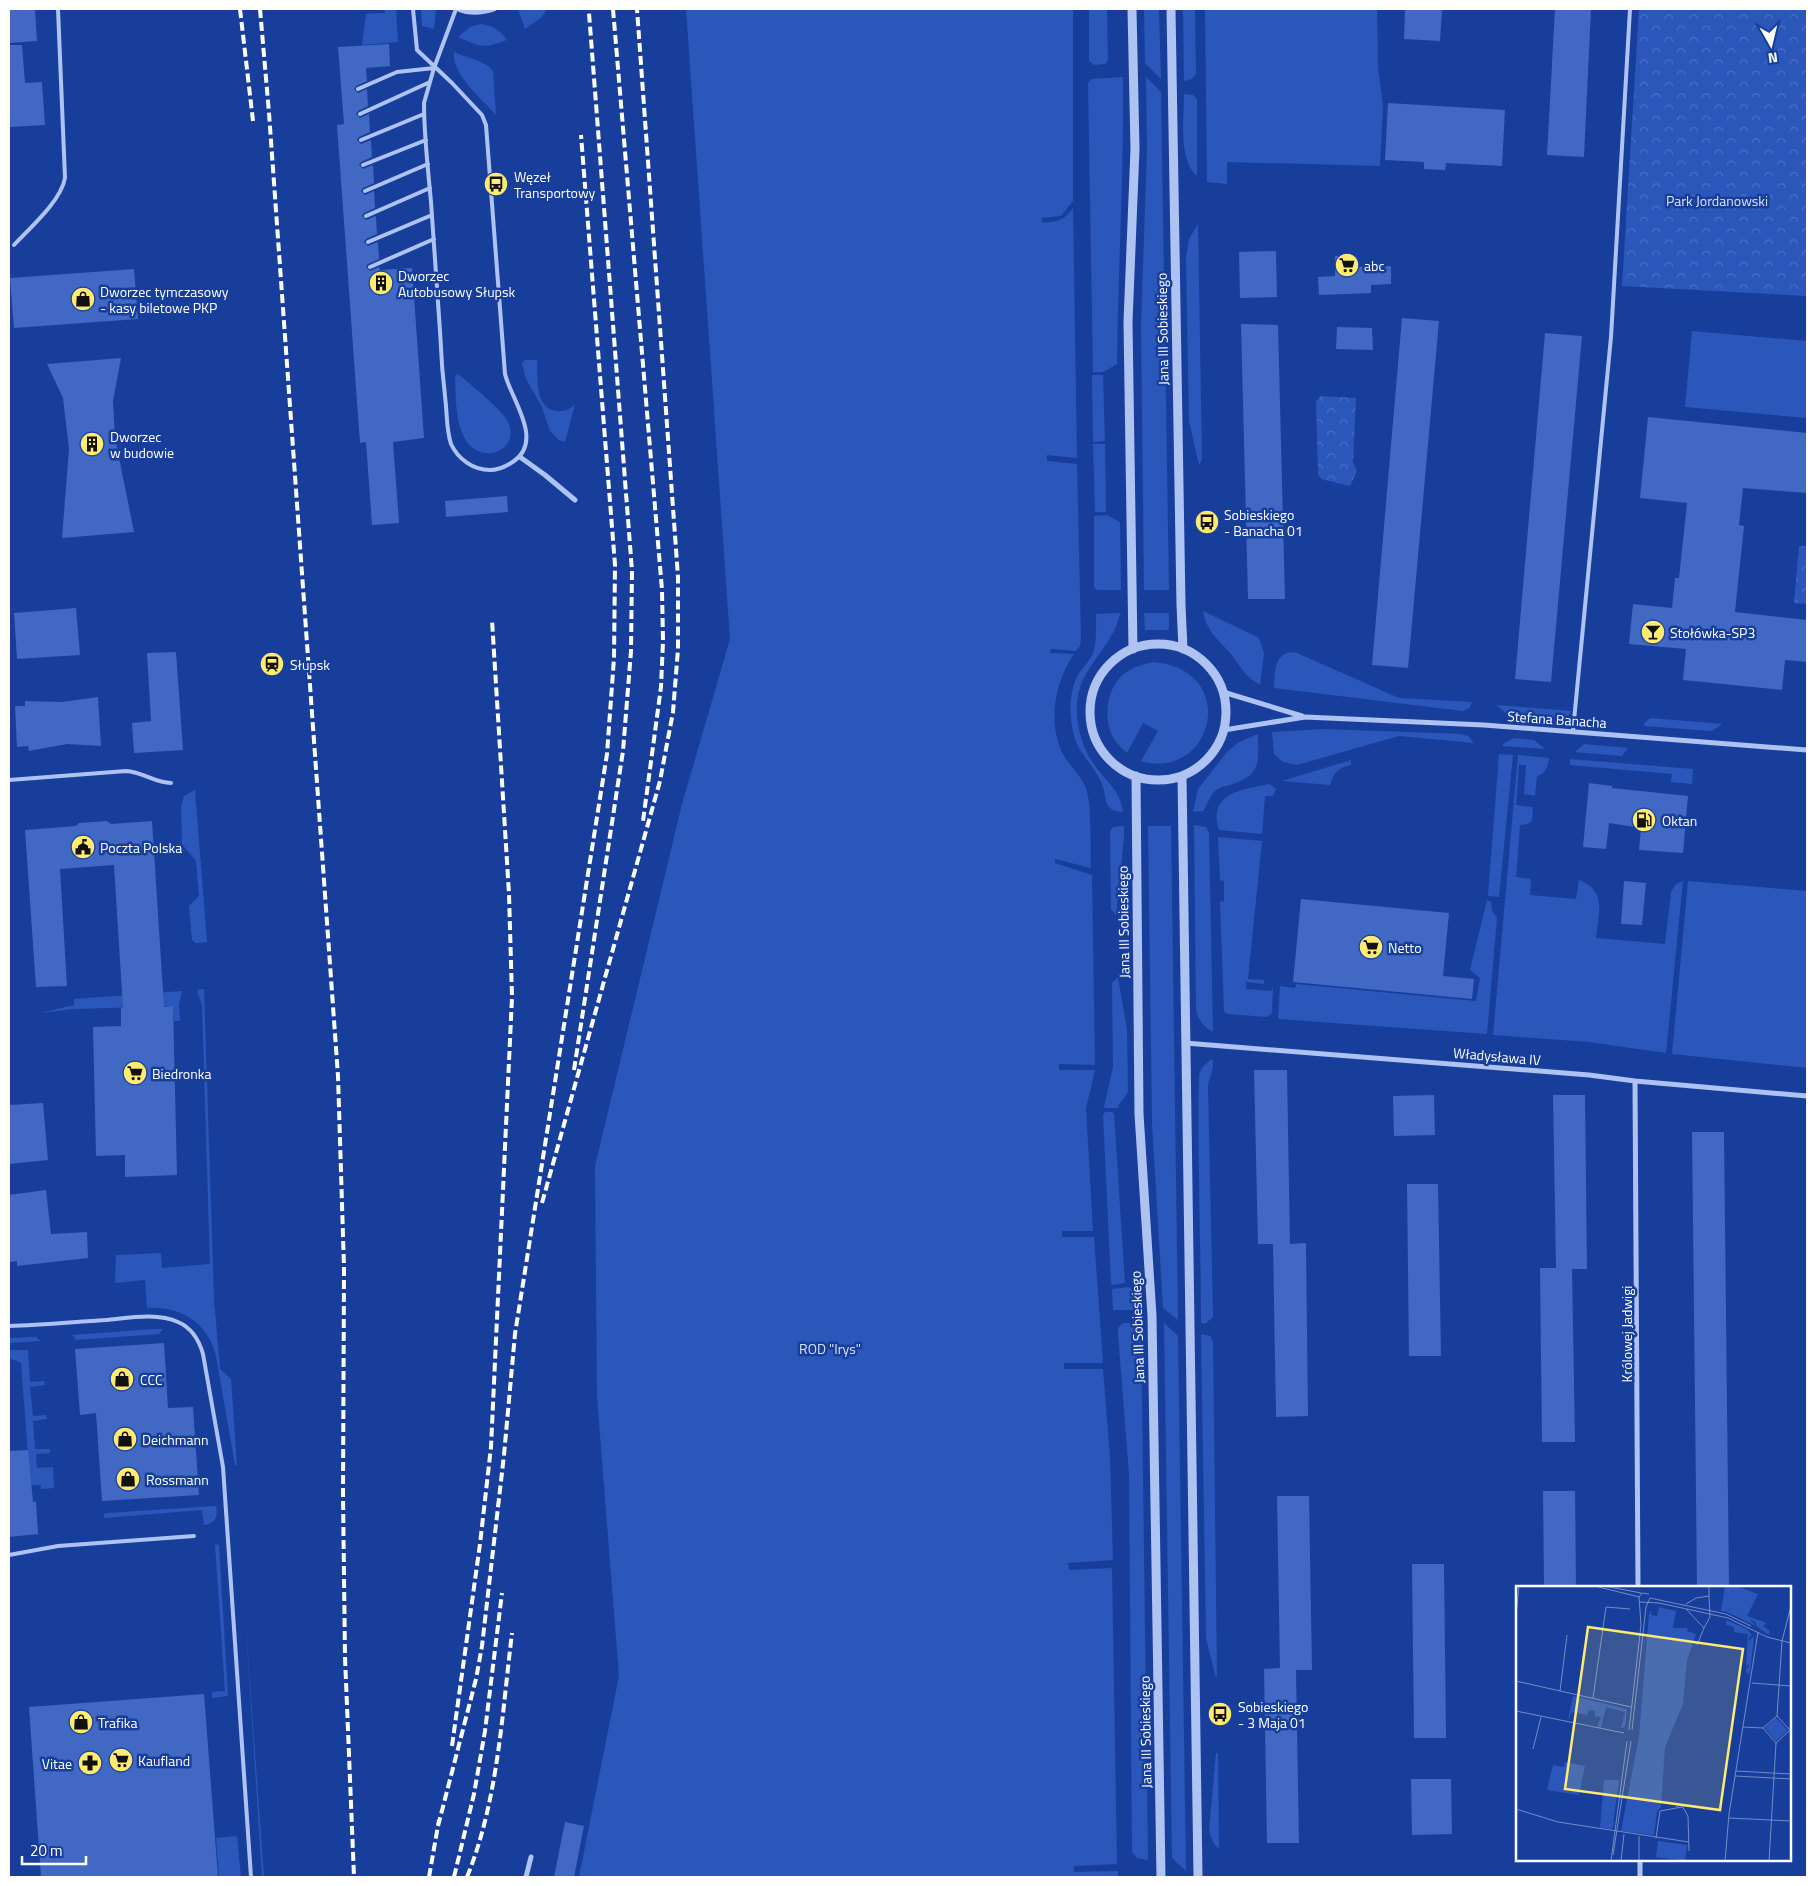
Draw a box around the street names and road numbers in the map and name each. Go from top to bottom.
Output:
street label: Jana III Sobieskiego [1151,273,1173,385]
street label: Stefana Banacha [1507,705,1607,733]
street label: Jana III Sobieskiego [1112,866,1134,978]
street label: Władysława IV [1452,1042,1542,1070]
street label: Jana III Sobieskiego [1125,1270,1149,1384]
street label: Królowej Jadwigi [1616,1286,1637,1382]
street label: Jana III Sobieskiego [1134,1676,1156,1788]

